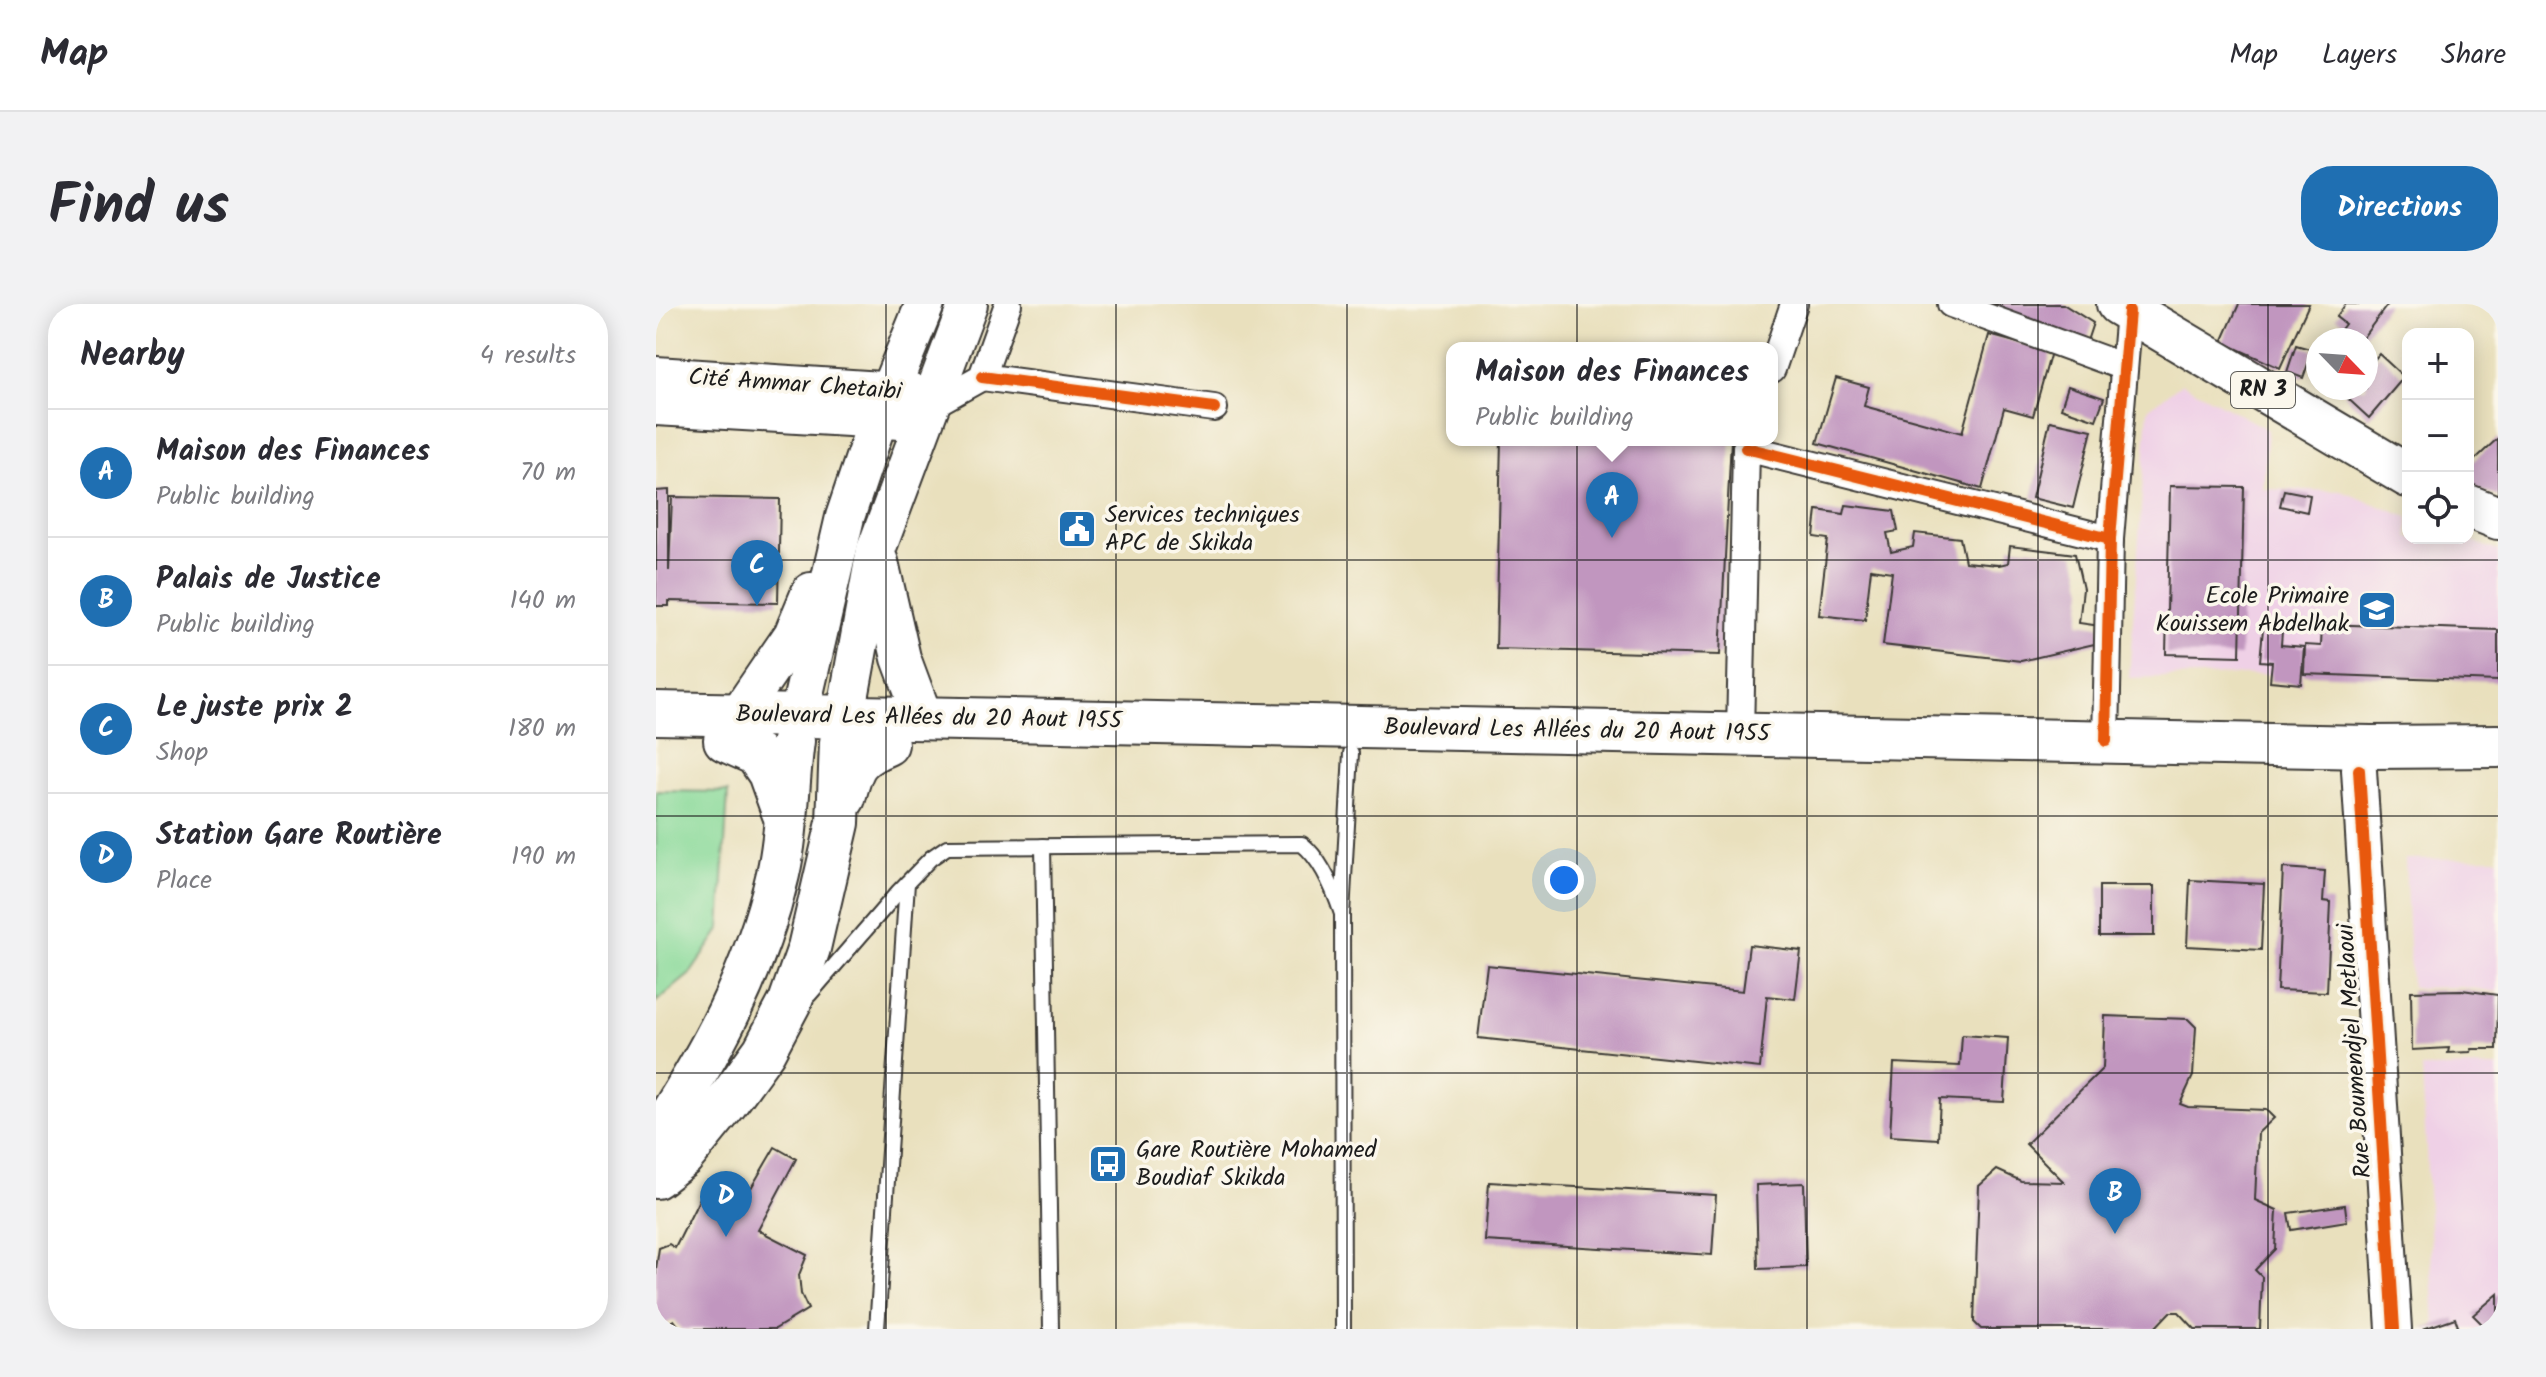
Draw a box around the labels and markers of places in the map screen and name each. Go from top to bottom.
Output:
pin: A [1586,472,1638,538]
place label: Services techniques APC de Skikda [1105,496,1300,563]
public building icon: Services techniques APC de Skikda [1056,508,1098,550]
pin: C [731,540,783,606]
place label: Ecole Primaire Kouissem Abdelhak [2155,577,2350,644]
school or university icon: Ecole Primaire Kouissem Abdelhak [2356,589,2398,631]
place label: Gare Routière Mohamed Boudiaf Skikda [1136,1131,1377,1198]
bus stop icon: Gare Routière Mohamed Boudiaf Skikda [1087,1143,1129,1185]
pin: B [2089,1168,2141,1234]
pin: D [700,1171,752,1237]

